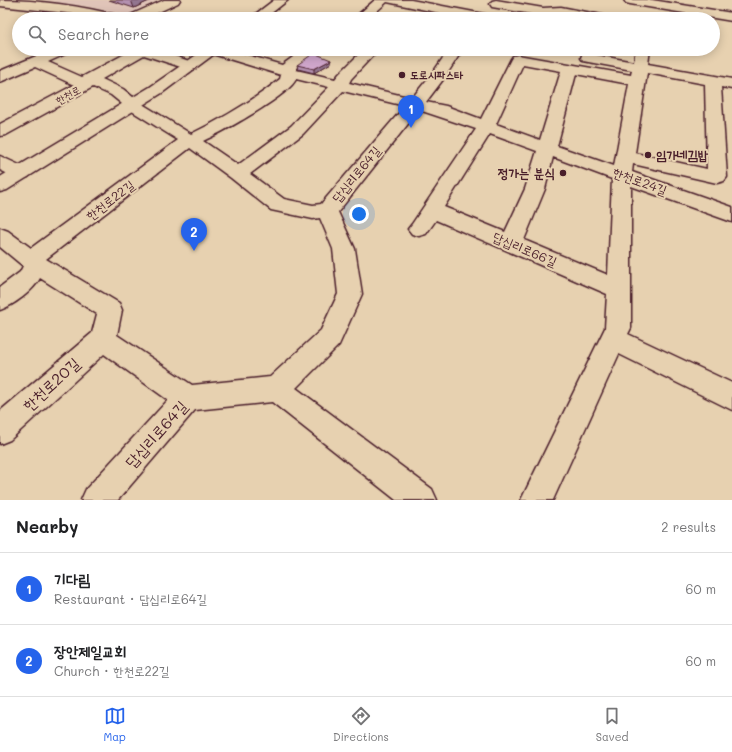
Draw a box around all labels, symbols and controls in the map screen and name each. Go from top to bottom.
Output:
search box [12,12,720,56]
icon: search [26,23,48,45]
text: Search here [58,24,149,44]
place label: 도로시파스타 [410,67,463,82]
marker: 도로시파스타 [397,70,407,80]
street label: 한천로 [53,82,83,107]
pin: 1 [398,95,424,128]
street label: 답십리로64길 [328,142,384,205]
place label: 임가네김밥 [656,146,709,163]
marker: 임가네김밥 [643,150,653,160]
street label: 한천로24길 [611,163,670,198]
place label: 정가는 분식 [497,164,555,181]
marker: 정가는 분식 [558,168,568,178]
street label: 한천로22길 [82,176,137,223]
your location [349,204,369,224]
pin: 2 [181,218,207,251]
street label: 답십리로66길 [491,227,560,270]
street label: 한천로20길 [18,352,84,415]
street label: 답십리로64길 [120,396,191,472]
text: Nearby [16,515,78,537]
text: 2 results [661,518,716,535]
text: 기다림 [54,569,90,589]
text: 1 [26,580,32,597]
text: 60 m [686,580,716,597]
text: Restaurant · 답십리로64길 [54,590,207,607]
text: 장안제일교회 [54,641,126,661]
text: 2 [25,652,33,669]
text: 60 m [686,652,716,669]
text: Church · 한천로22길 [54,662,170,679]
tab: Map [104,705,126,744]
tab: Directions [333,705,389,744]
tab: Saved [596,705,628,744]

